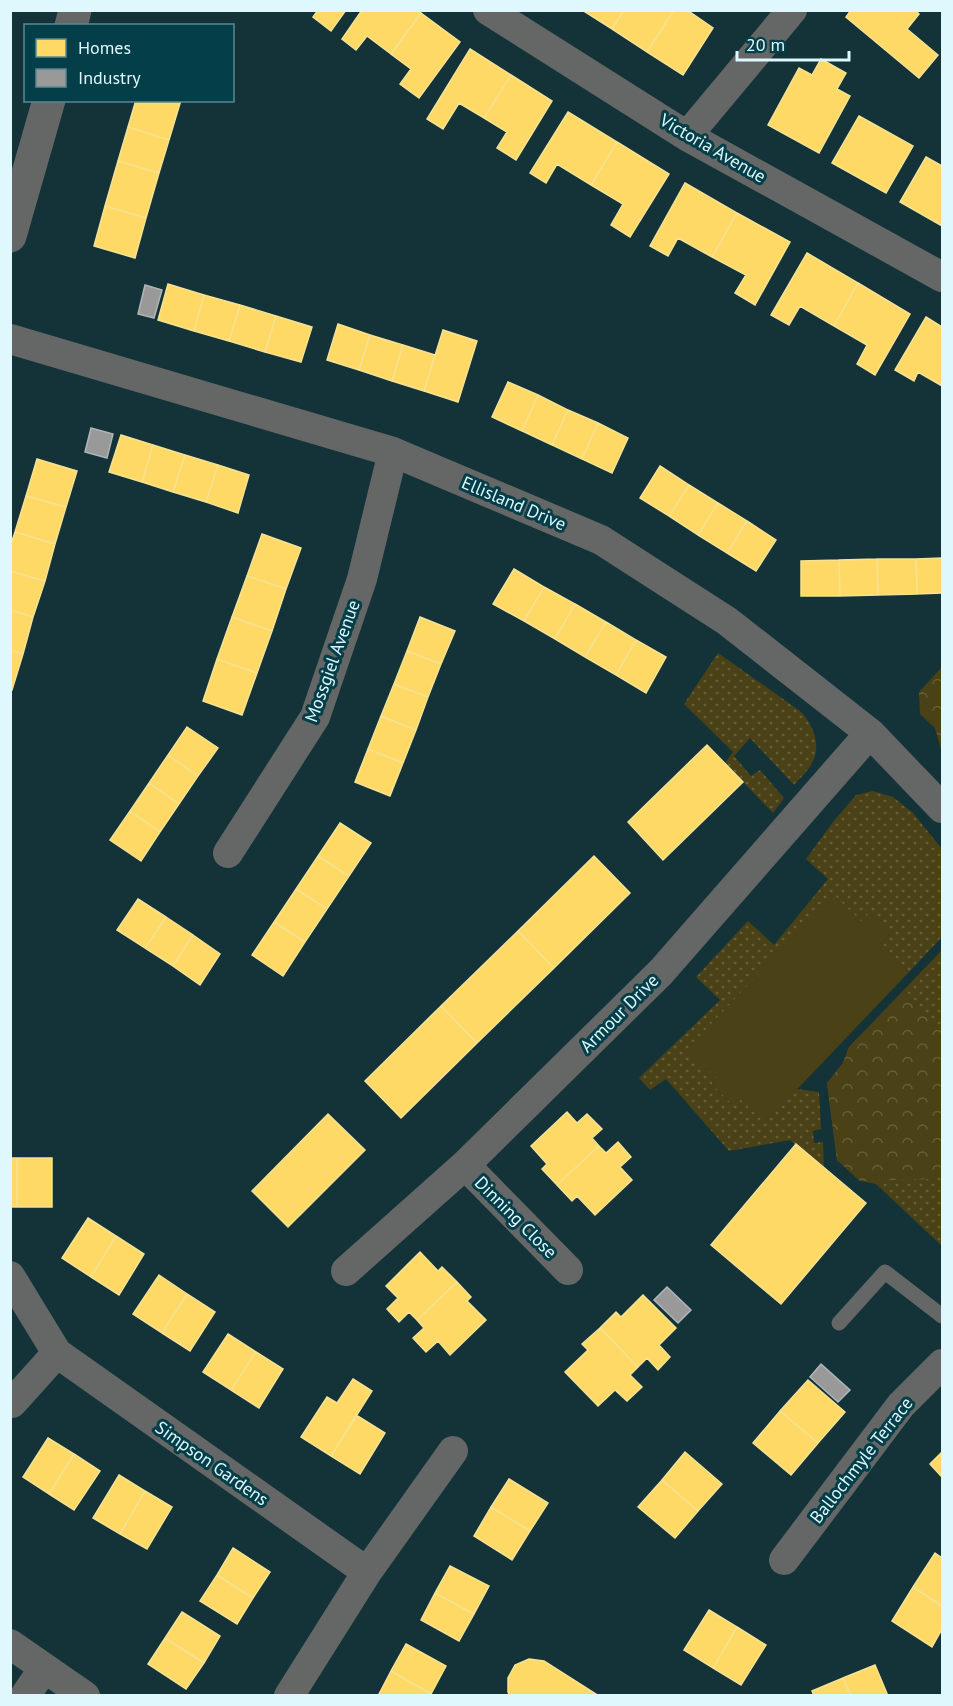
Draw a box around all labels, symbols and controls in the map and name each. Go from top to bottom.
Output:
legend [24,24,234,102]
scale bar [737,24,850,62]
text: 20 m [746,33,785,56]
text: Homes [78,36,131,59]
text: Industry [78,66,141,89]
street label: Victoria Avenue [655,108,770,188]
street label: Ellisland Drive [458,471,570,535]
street label: Mossgiel Avenue [299,597,365,725]
street label: Armour Drive [575,969,663,1057]
street label: Dinning Close [470,1171,562,1263]
street label: Ballochmyle Terrace [805,1392,917,1528]
street label: Simpson Gardens [151,1415,273,1511]

